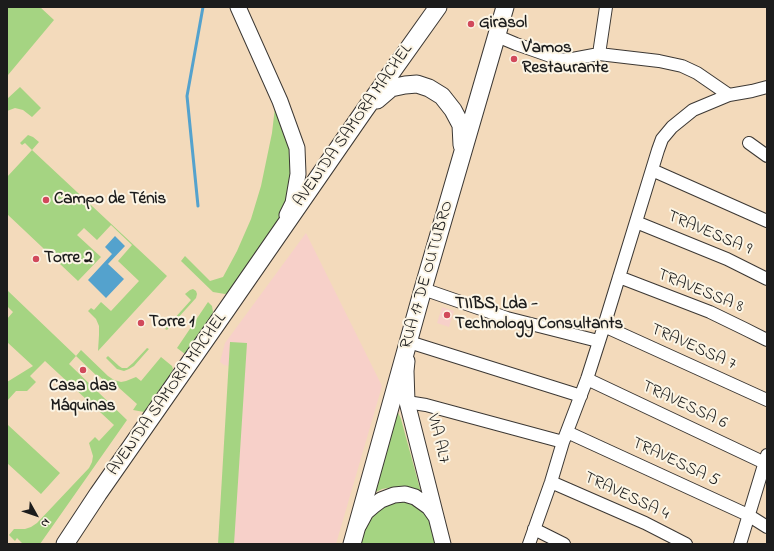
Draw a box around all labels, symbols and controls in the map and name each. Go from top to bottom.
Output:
place label: Girasol [479,14,527,34]
marker: Girasol [466,19,476,29]
place label: V'amos Restaurante [522,39,608,79]
street label: AVENIDA SAMORA MACHEL [290,41,418,211]
marker: V'amos Restaurante [509,54,519,64]
place label: Campo de Ténis [54,190,166,210]
marker: Campo de Ténis [41,195,51,205]
street label: RUA 17 DE OUTUBRO [397,199,459,351]
street label: TRAVESSA 9 [664,207,754,261]
place label: Torre 2 [44,249,93,269]
marker: Torre 2 [31,254,41,264]
street label: TRAVESSA 8 [654,266,746,318]
place label: TIIBS, Lda - Technology Consultants [455,295,623,335]
street label: AVENIDA SAMORA MACHEL [104,310,232,480]
marker: TIIBS, Lda - Technology Consultants [442,310,452,320]
place label: Torre 1 [149,313,195,333]
marker: Torre 1 [136,318,146,328]
street label: TRAVESSA 7 [647,320,739,376]
marker: Casa das Máquinas [78,365,88,375]
place label: Casa das Máquinas [49,377,117,417]
street label: TRAVESSA 6 [638,377,730,435]
street label: VIA AL7 [421,412,453,466]
street label: TRAVESSA 5 [628,434,722,492]
street label: TRAVESSA 4 [580,468,672,526]
north arrow [16,495,56,535]
text: N [37,515,54,531]

